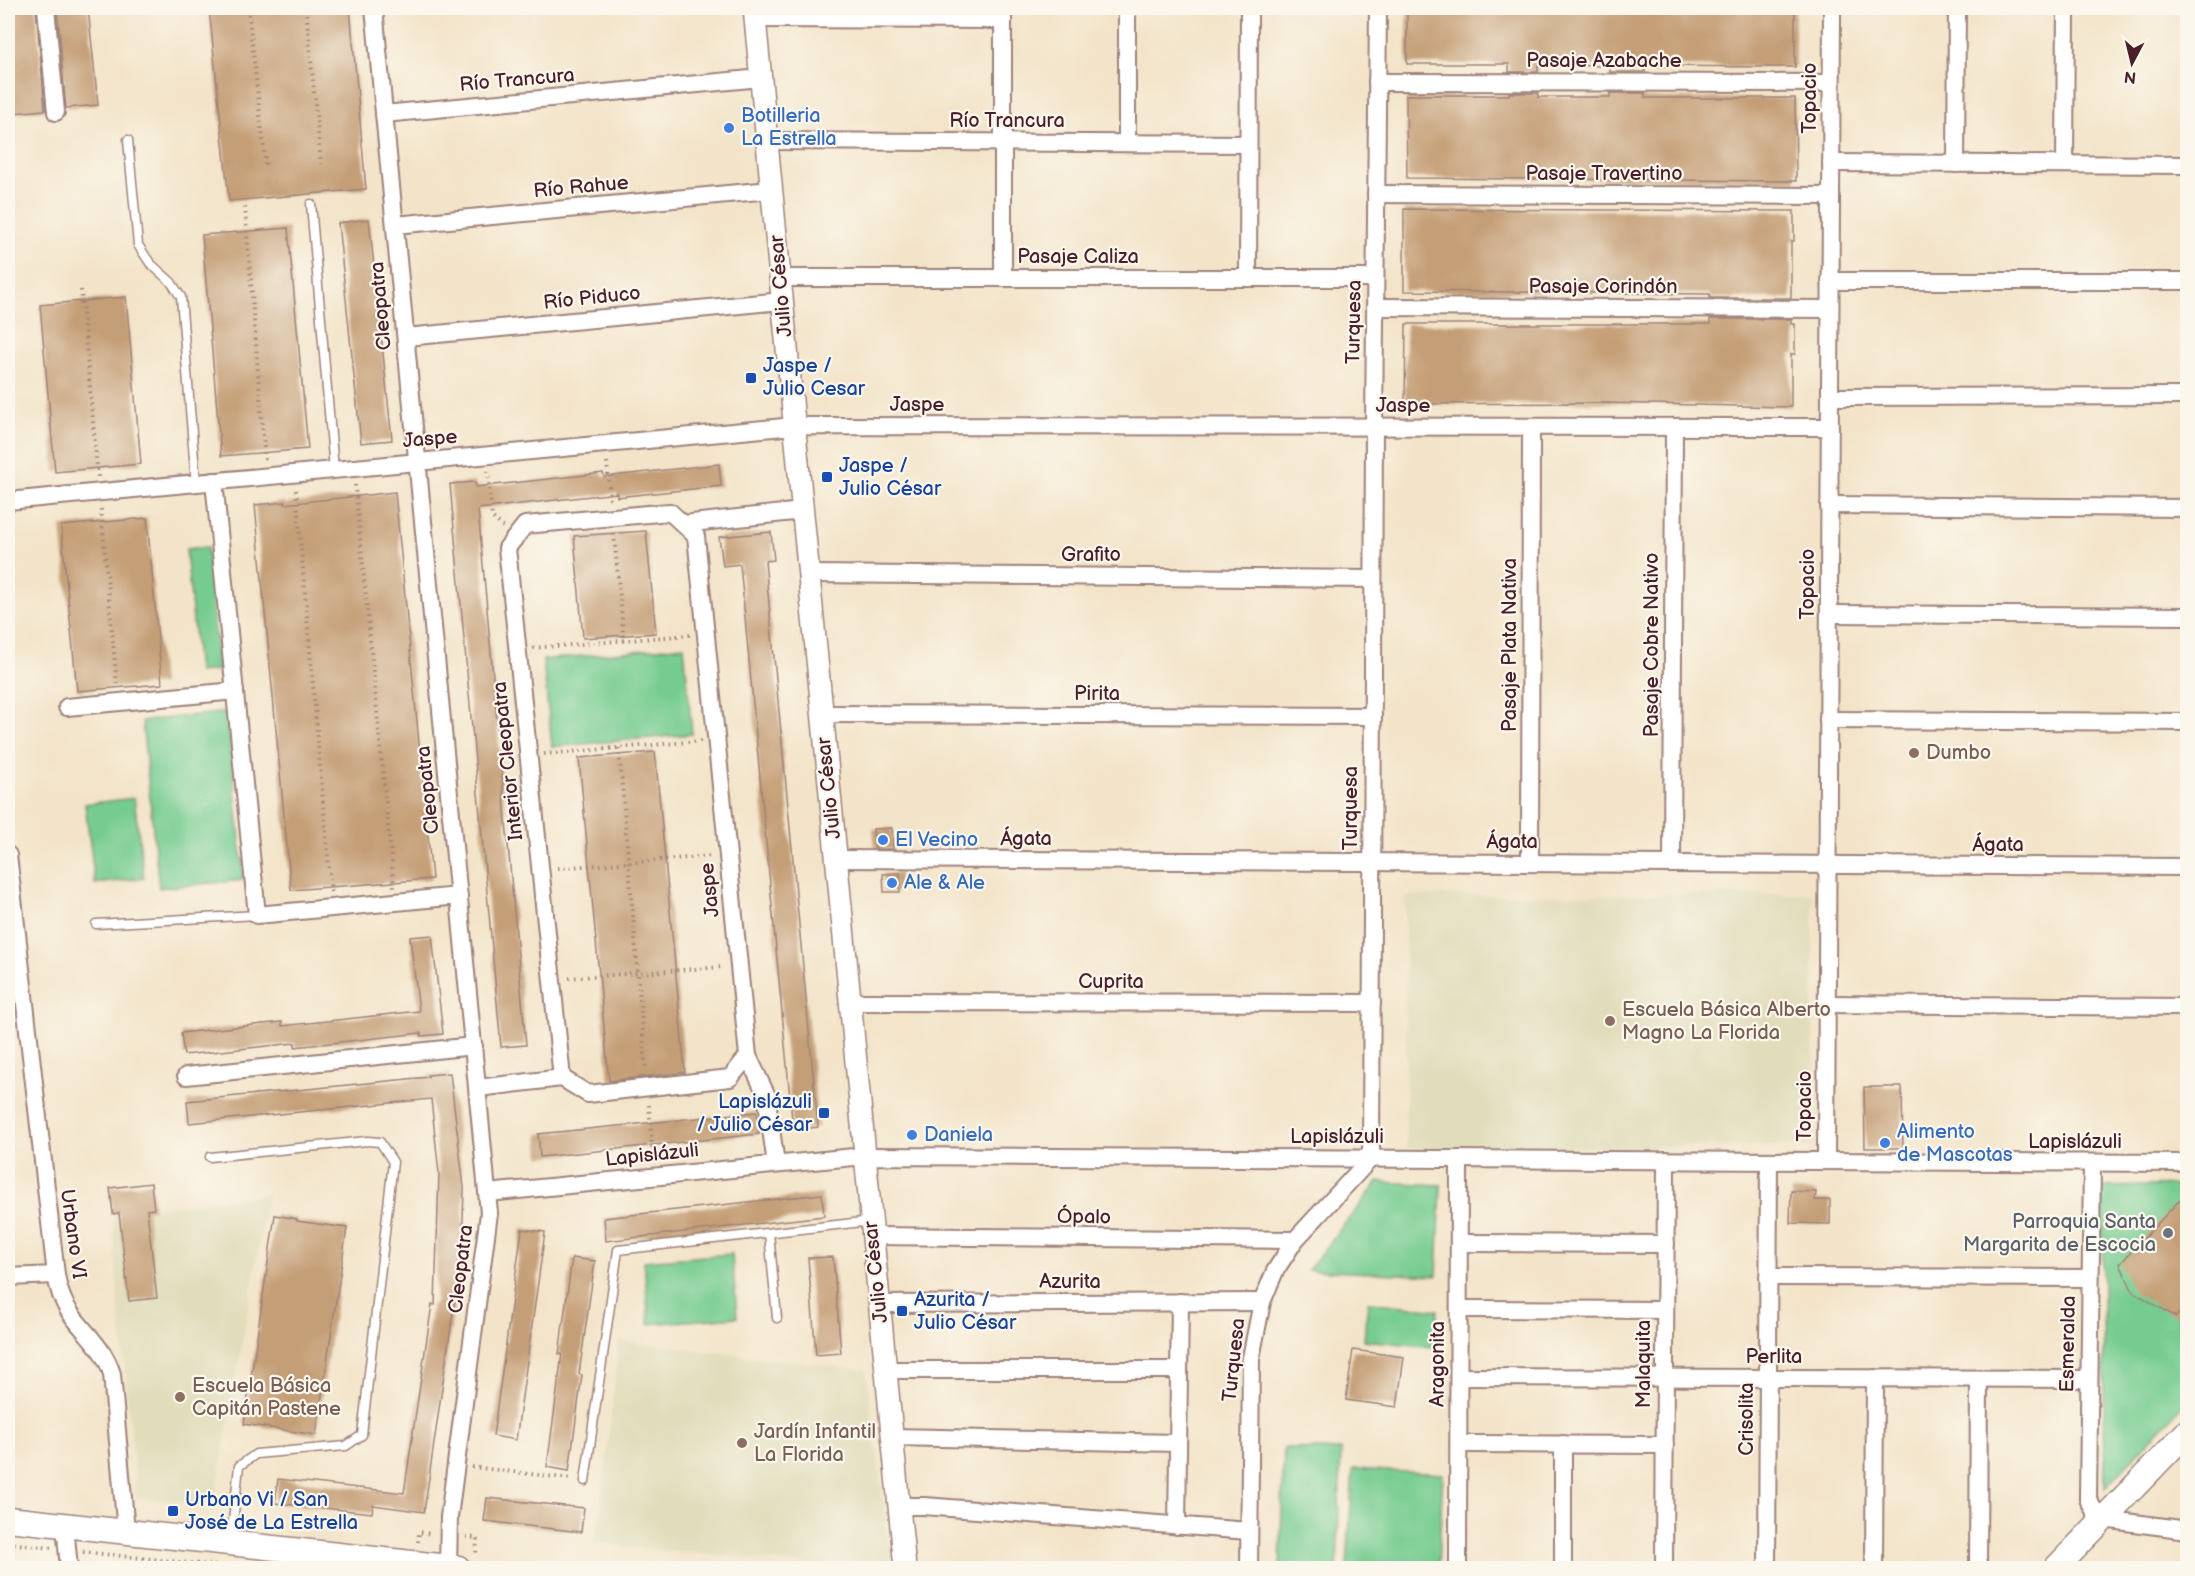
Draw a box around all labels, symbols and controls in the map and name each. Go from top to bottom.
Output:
north arrow [2102,33,2162,93]
street label: Pasaje Azabache [1526,49,1682,73]
street label: Río Trancura [458,63,576,97]
street label: Topacio [1798,63,1822,133]
text: N [2123,66,2137,87]
place label: Botilleria La Estrella [741,104,837,151]
street label: Río Trancura [949,109,1065,133]
marker: Botilleria La Estrella [722,121,736,135]
street label: Pasaje Travertino [1525,162,1683,186]
street label: Río Rahue [533,171,630,203]
street label: Julio César [765,233,797,338]
street label: Pasaje Caliza [1017,245,1139,269]
street label: Cleopatra [365,261,397,351]
street label: Pasaje Corindón [1528,275,1678,299]
street label: Turquesa [1341,280,1367,364]
street label: Río Piduco [542,281,642,315]
place label: Jaspe / Julio Cesar [763,354,866,401]
marker: Jaspe / Julio Cesar [744,371,758,385]
street label: Jaspe [890,393,944,417]
street label: Jaspe [1376,394,1430,418]
street label: Jaspe [402,425,458,453]
place label: Jaspe / Julio César [839,454,942,501]
marker: Jaspe / Julio César [820,470,834,484]
street label: Grafito [1061,543,1121,567]
street label: Topacio [1796,549,1820,619]
street label: Pasaje Cobre Nativo [1640,553,1664,737]
street label: Pasaje Plata Nativa [1498,558,1522,732]
street label: Interior Cleopatra [488,680,528,842]
street label: Pirita [1074,682,1120,706]
street label: Julio César [812,735,846,840]
place label: Dumbo [1926,741,1991,765]
street label: Cleopatra [411,745,445,835]
marker: Dumbo [1907,746,1921,760]
street label: Turquesa [1339,766,1363,850]
street label: Ágata [1000,826,1052,851]
place label: El Vecino [895,828,978,852]
street label: Ágata [1486,829,1538,854]
street label: Ágata [1972,832,2024,857]
marker: El Vecino [876,833,890,847]
street label: Jaspe [695,861,725,918]
place label: Ale & Ale [904,871,985,895]
marker: Ale & Ale [885,876,899,890]
street label: Cuprita [1078,970,1144,994]
place label: Escuela Básica Alberto Magno La Florida [1622,998,1831,1045]
marker: Escuela Básica Alberto Magno La Florida [1603,1014,1617,1028]
street label: Topacio [1793,1071,1817,1141]
place label: Lapislázuli / Julio César [696,1090,813,1137]
marker: Lapislázuli / Julio César [817,1106,831,1120]
place label: Alimento de Mascotas [1897,1120,2013,1167]
place label: Daniela [924,1123,993,1147]
street label: Lapislázuli [1290,1125,1384,1149]
marker: Daniela [905,1128,919,1142]
street label: Lapislázuli [2028,1130,2122,1154]
marker: Alimento de Mascotas [1878,1136,1892,1150]
street label: Lapislázuli [604,1138,700,1172]
street label: Urbano VI [55,1188,91,1280]
street label: Ópalo [1057,1204,1111,1229]
place label: Parroquia Santa Margarita de Escocia [1963,1210,2156,1257]
street label: Julio César [859,1219,893,1324]
street label: Cleopatra [444,1223,478,1315]
marker: Parroquia Santa Margarita de Escocia [2161,1226,2175,1240]
street label: Azurita [1039,1270,1101,1294]
place label: Azurita / Julio César [914,1288,1017,1335]
street label: Esmeralda [2055,1295,2081,1393]
marker: Azurita / Julio César [895,1304,909,1318]
street label: Turquesa [1218,1317,1250,1403]
street label: Malaquita [1632,1320,1656,1408]
street label: Aragonita [1426,1321,1450,1407]
street label: Perlita [1746,1345,1802,1369]
place label: Escuela Básica Capitán Pastene [192,1374,341,1421]
street label: Crisolita [1735,1382,1759,1456]
marker: Escuela Básica Capitán Pastene [173,1390,187,1404]
place label: Jardín Infantil La Florida [754,1420,876,1467]
marker: Jardín Infantil La Florida [735,1436,749,1450]
place label: Urbano Vi / San José de La Estrella [185,1488,358,1535]
marker: Urbano Vi / San José de La Estrella [166,1504,180,1518]

